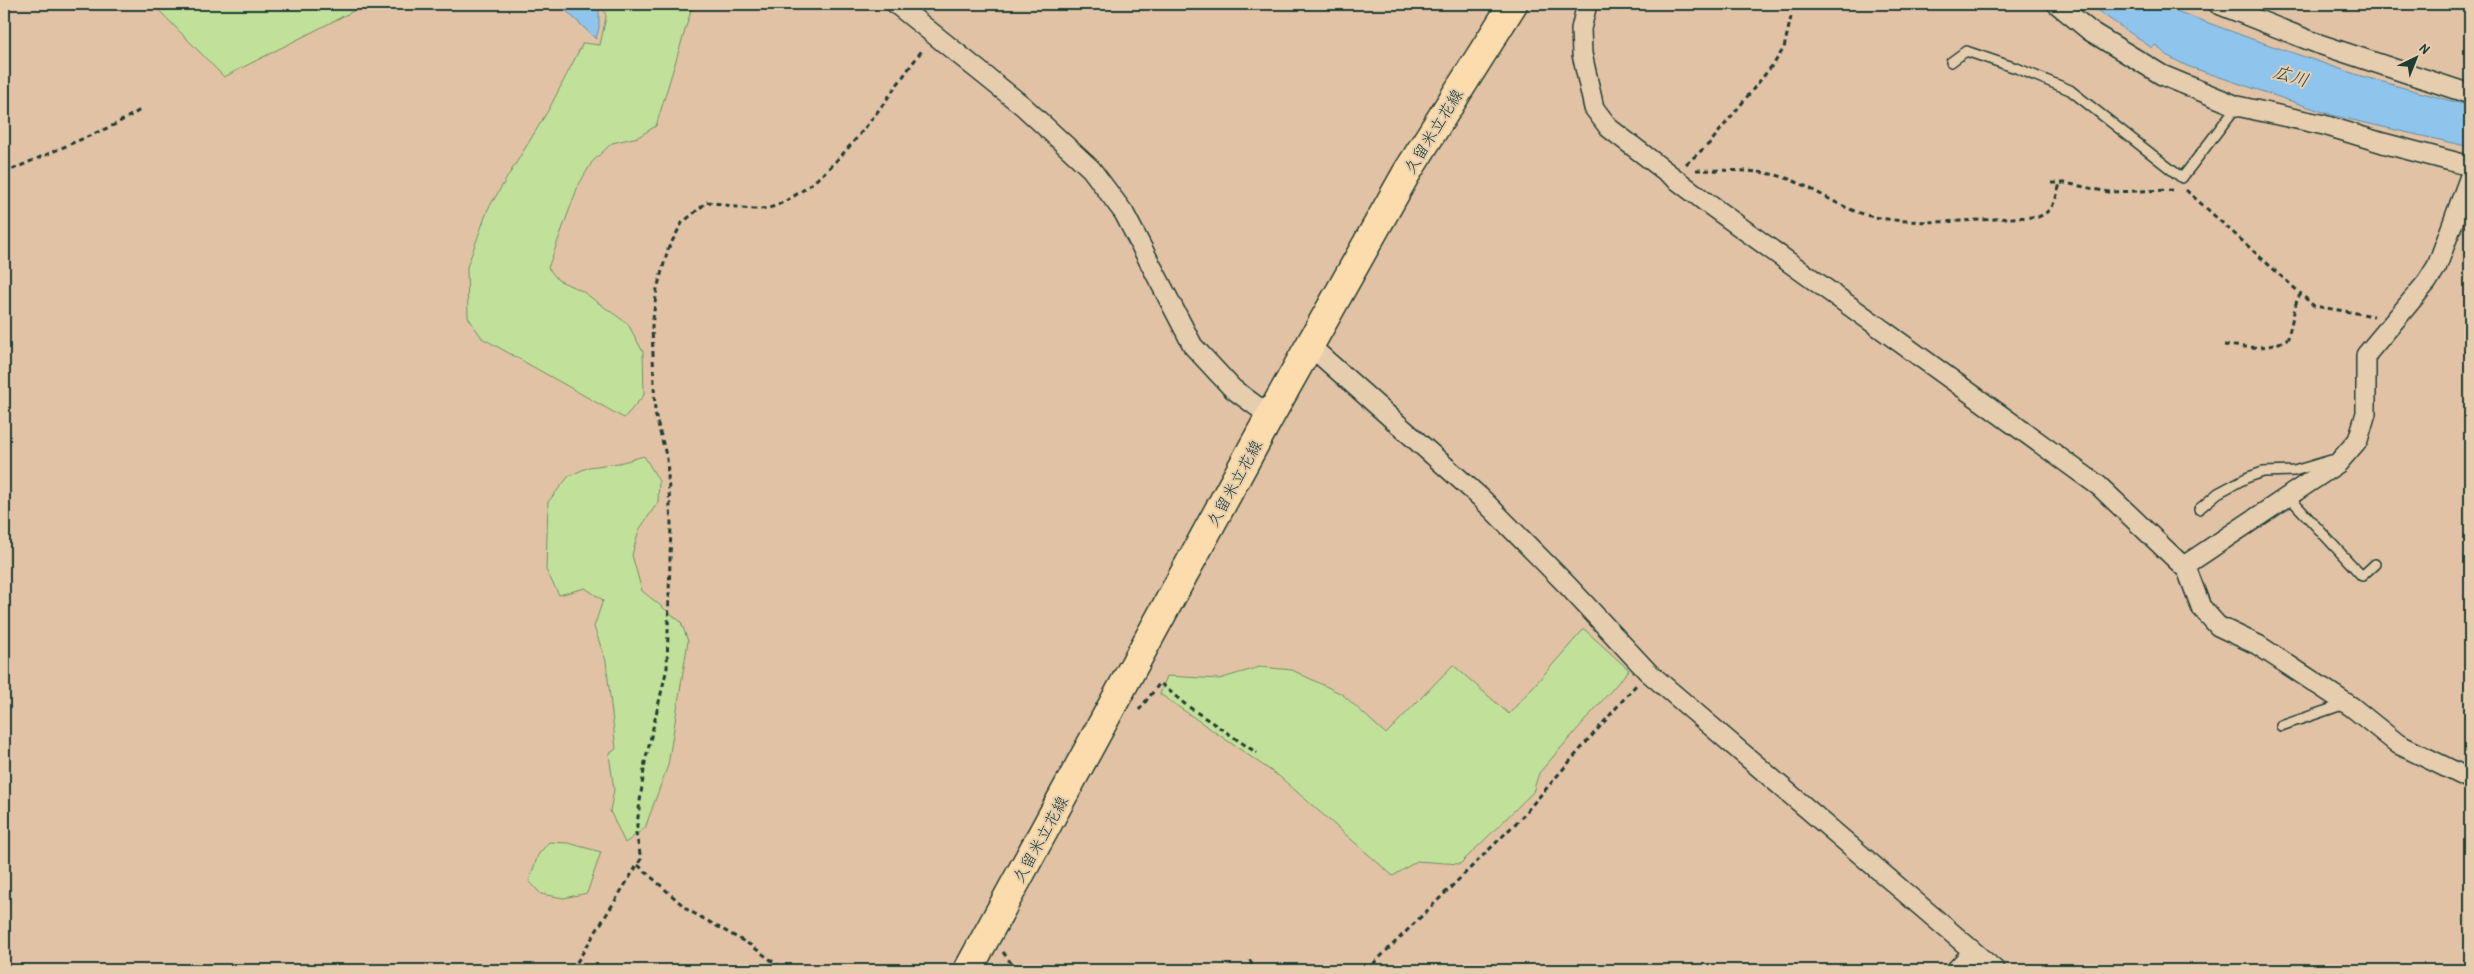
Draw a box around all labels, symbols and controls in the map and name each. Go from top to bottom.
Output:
north arrow [2392,32,2442,82]
text: N [2416,39,2435,58]
water label: 広川 [2270,58,2312,93]
street label: 久留米立花線 [1398,84,1468,178]
street label: 久留米立花線 [1201,436,1267,530]
street label: 久留米立花線 [1007,792,1073,886]

